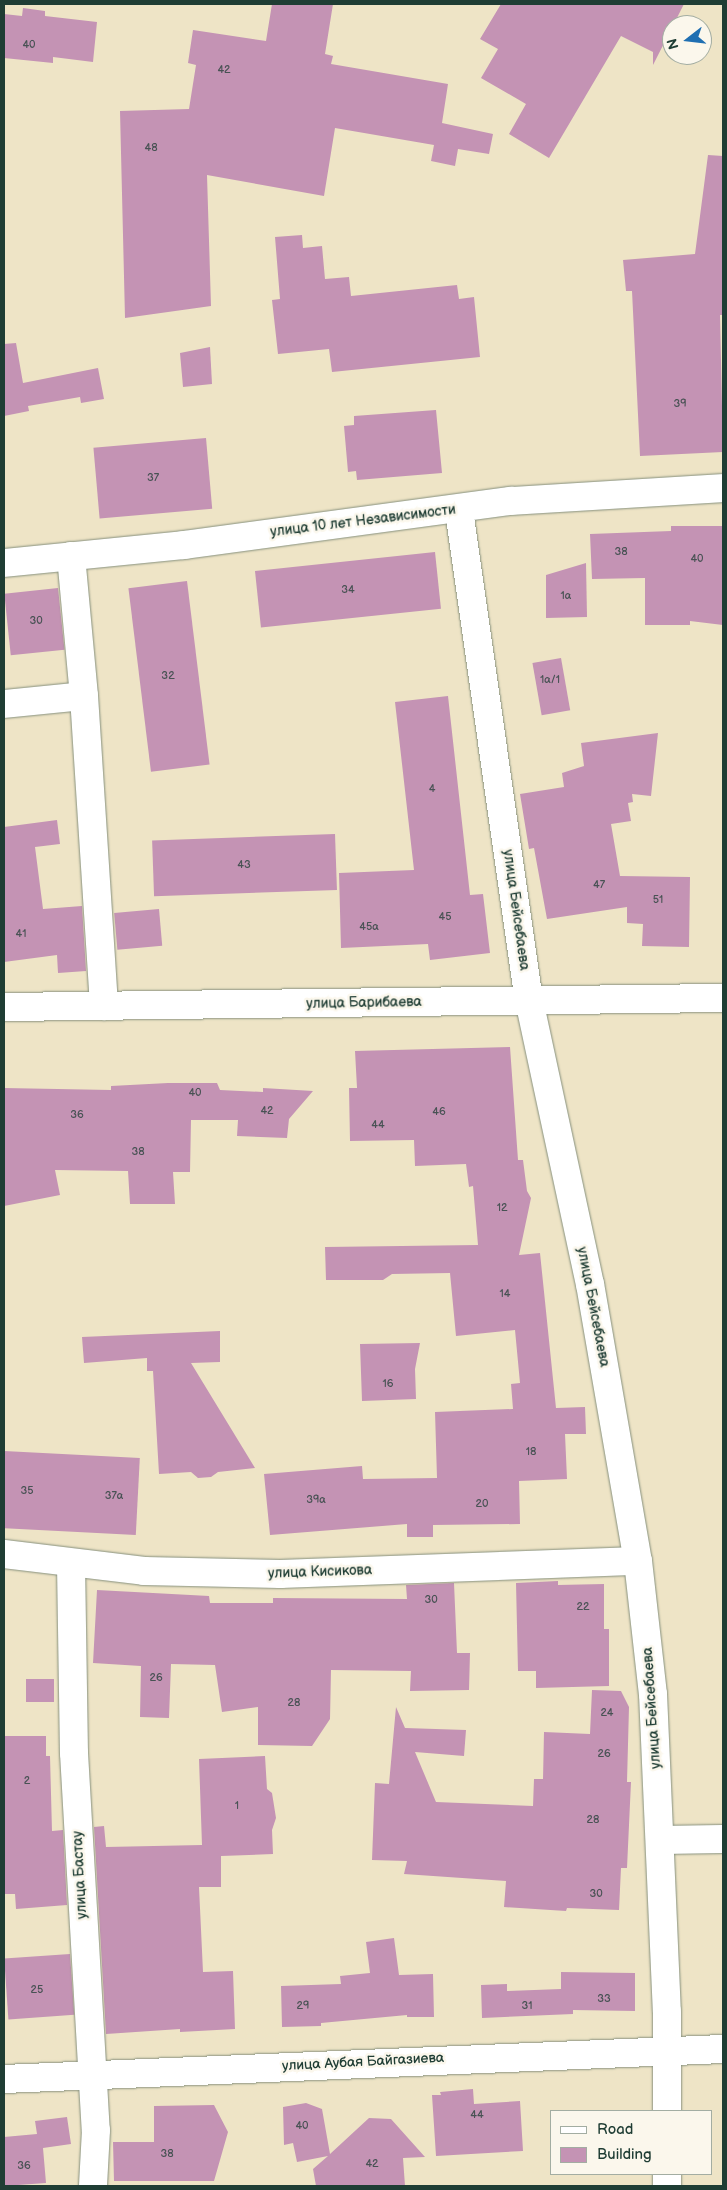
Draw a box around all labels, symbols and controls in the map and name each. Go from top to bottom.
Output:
north arrow [662,15,712,65]
text: N [663,37,683,51]
house number: 40 [22,38,36,52]
house number: 42 [217,63,231,77]
house number: 48 [144,141,158,155]
house number: 39 [673,397,687,411]
house number: 37 [147,471,159,485]
street label: улица 10 лет Независимости [269,501,457,541]
house number: 38 [614,545,628,559]
house number: 40 [690,552,704,566]
house number: 34 [341,583,355,597]
house number: 1а [561,589,571,603]
house number: 30 [29,614,43,628]
house number: 32 [161,669,175,683]
house number: 1а/1 [540,673,560,687]
house number: 4 [429,782,435,796]
street label: улица Бейсебаева [499,848,533,972]
house number: 43 [237,858,251,872]
house number: 47 [593,878,605,892]
house number: 51 [653,893,663,907]
house number: 45 [438,910,452,924]
house number: 45а [359,920,379,934]
house number: 41 [16,927,26,941]
street label: улица Барибаева [306,994,422,1012]
house number: 40 [188,1086,202,1100]
house number: 42 [260,1104,274,1118]
house number: 46 [432,1105,446,1119]
house number: 36 [70,1108,84,1122]
house number: 44 [371,1118,385,1132]
house number: 38 [131,1145,145,1159]
house number: 12 [497,1201,507,1215]
street label: улица Бейсебаева [573,1246,613,1368]
house number: 14 [500,1287,510,1301]
house number: 16 [383,1377,393,1391]
house number: 18 [526,1445,536,1459]
house number: 35 [20,1484,34,1498]
house number: 37а [105,1489,123,1503]
house number: 39а [306,1493,326,1507]
house number: 20 [476,1497,488,1511]
street label: улица Кисикова [268,1562,372,1582]
house number: 30 [424,1593,438,1607]
house number: 22 [577,1600,589,1614]
street label: улица Бейсебаева [639,1647,665,1769]
house number: 26 [149,1671,163,1685]
house number: 28 [288,1696,300,1710]
house number: 24 [600,1706,614,1720]
house number: 26 [597,1747,611,1761]
house number: 2 [24,1774,30,1788]
house number: 1 [235,1799,239,1813]
house number: 28 [587,1813,599,1827]
street label: улица Бастау [69,1830,91,1920]
house number: 30 [589,1887,603,1901]
house number: 25 [31,1983,43,1997]
house number: 33 [597,1992,611,2006]
house number: 29 [297,1999,309,2013]
house number: 31 [521,1999,533,2013]
street label: улица Аубая Байгазиева [282,2049,444,2075]
house number: 44 [470,2108,484,2122]
legend [550,2110,712,2175]
house number: 40 [295,2119,309,2133]
text: Road [597,2120,633,2139]
text: Building [597,2145,652,2164]
house number: 38 [160,2147,174,2161]
house number: 42 [365,2157,379,2171]
house number: 36 [17,2159,31,2173]

